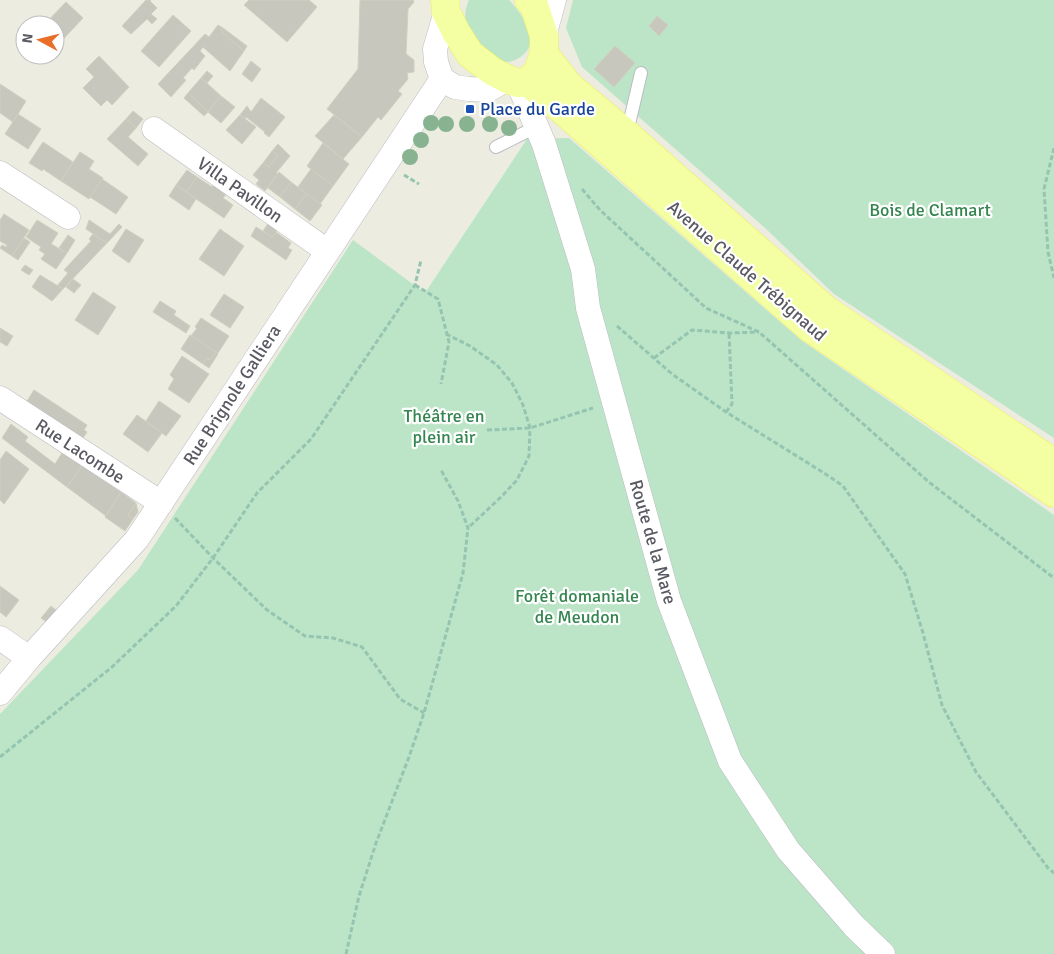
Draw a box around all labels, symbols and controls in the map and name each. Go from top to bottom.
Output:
north arrow [15,15,65,65]
text: N [19,33,37,44]
place label: Place du Garde [480,98,595,120]
marker: Place du Garde [464,103,476,115]
street label: Villa Pavillon [193,152,287,228]
street label: Avenue Claude Trébignaud [663,196,831,346]
park label: Bois de Clamart [869,199,991,221]
street label: Rue Brignole Galliera [178,321,286,469]
park label: Théâtre en plein air [404,405,484,448]
street label: Rue Lacombe [31,414,129,488]
street label: Route de la Mare [625,477,681,607]
park label: Forêt domaniale de Meudon [515,585,639,628]

